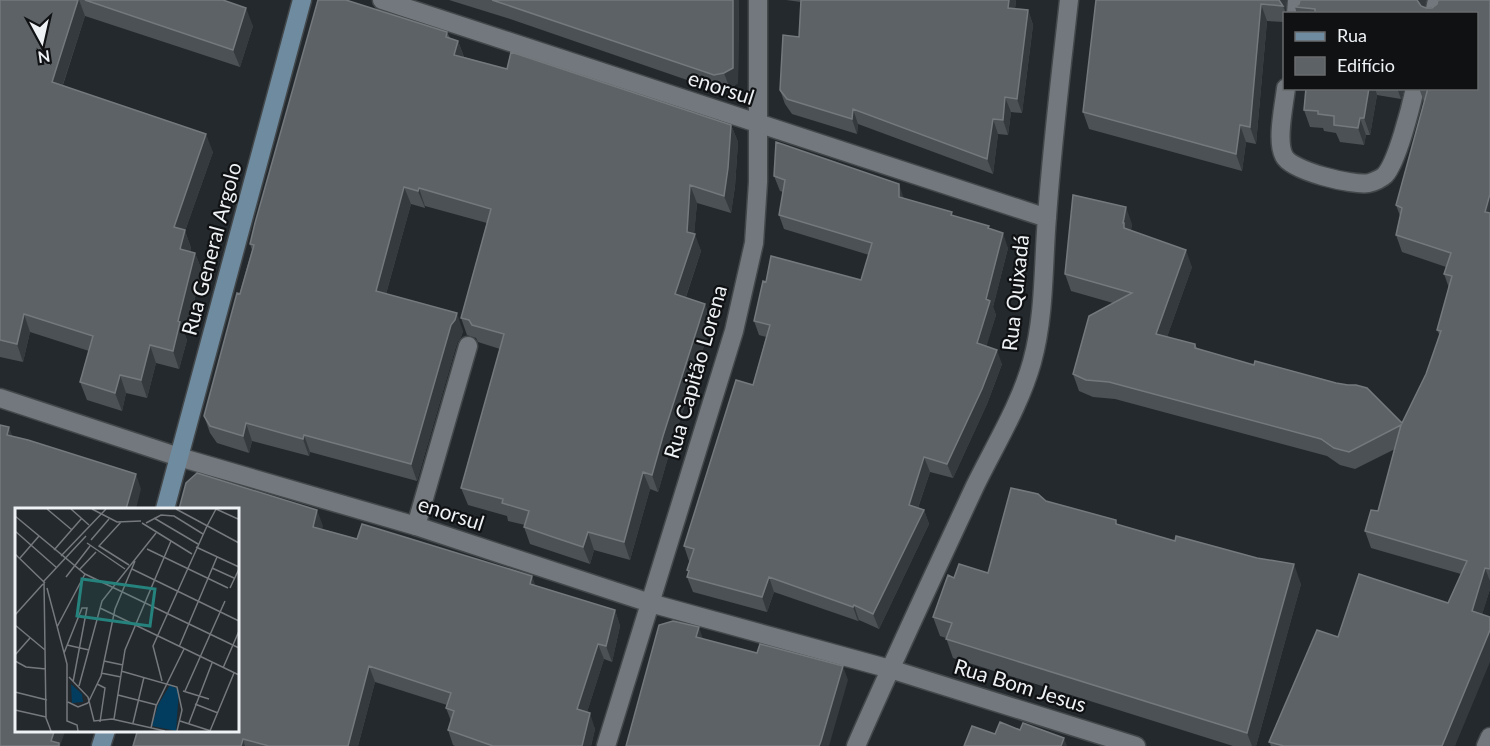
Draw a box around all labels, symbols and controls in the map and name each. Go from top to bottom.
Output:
north arrow [12,12,72,72]
legend [1283,12,1478,90]
text: Rua [1337,24,1367,46]
text: N [37,47,52,68]
text: Edifício [1337,54,1395,76]
street label: enorsul [685,64,758,109]
street label: Rua General Argolo [175,159,246,338]
street label: Rua Quixadá [996,233,1033,352]
street label: Rua Capitão Lorena [658,282,731,461]
street label: enorsul [415,490,488,535]
inset map [15,508,238,731]
street label: Rua Bom Jesus [951,653,1090,717]

